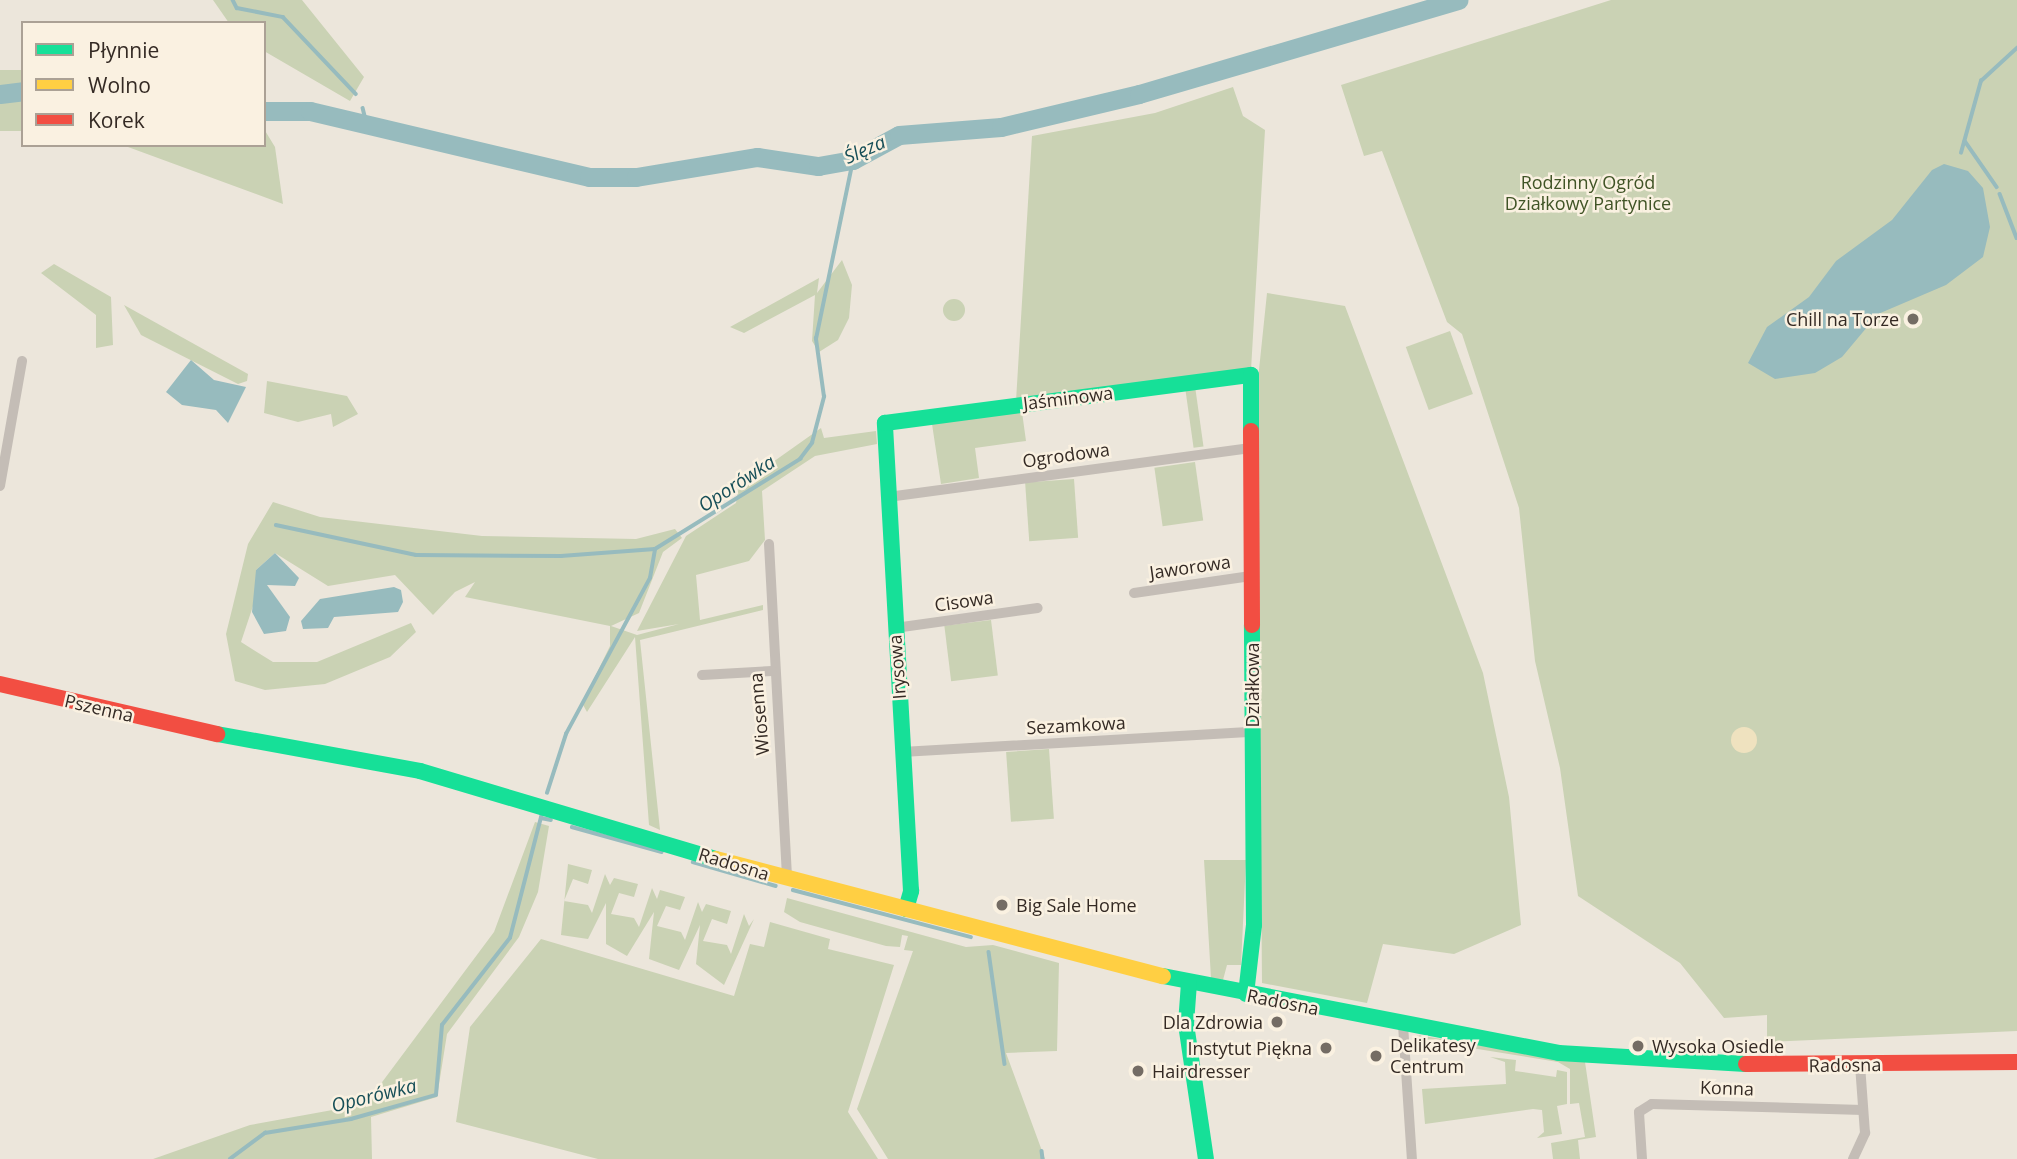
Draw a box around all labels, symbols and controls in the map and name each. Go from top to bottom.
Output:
legend [21,21,266,147]
text: Płynnie [88,36,159,64]
text: Wolno [88,71,151,99]
text: Korek [88,106,145,134]
water label: Ślęza [841,131,889,169]
park label: Rodzinny Ogród Działkowy Partynice [1505,172,1671,214]
place label: Chill na Torze [1786,308,1899,330]
marker: Chill na Torze [1905,311,1921,327]
street label: Jaśminowa [1022,382,1114,414]
street label: Ogrodowa [1021,438,1111,472]
water label: Oporówka [694,451,780,517]
street label: Jaworowa [1148,551,1232,583]
street label: Cisowa [933,586,995,616]
street label: Irysowa [884,634,910,700]
street label: Działkowa [1241,643,1263,727]
street label: Wiosenna [745,672,773,756]
street label: Pszenna [62,690,136,726]
street label: Sezamkowa [1026,712,1126,738]
street label: Radosna [696,843,772,885]
place label: Big Sale Home [1016,894,1137,916]
marker: Big Sale Home [994,897,1010,913]
street label: Radosna [1245,984,1321,1020]
place label: Dla Zdrowia [1163,1011,1263,1033]
marker: Dla Zdrowia [1269,1014,1285,1030]
place label: Delikatesy Centrum [1390,1035,1476,1078]
place label: Wysoka Osiedle [1652,1035,1784,1057]
place label: Instytut Piękna [1187,1037,1312,1059]
marker: Wysoka Osiedle [1630,1038,1646,1054]
marker: Instytut Piękna [1318,1040,1334,1056]
marker: Delikatesy Centrum [1368,1048,1384,1064]
street label: Radosna [1809,1054,1881,1076]
place label: Hairdresser [1152,1060,1250,1082]
marker: Hairdresser [1130,1063,1146,1079]
water label: Oporówka [329,1074,419,1118]
street label: Konna [1700,1076,1754,1100]

